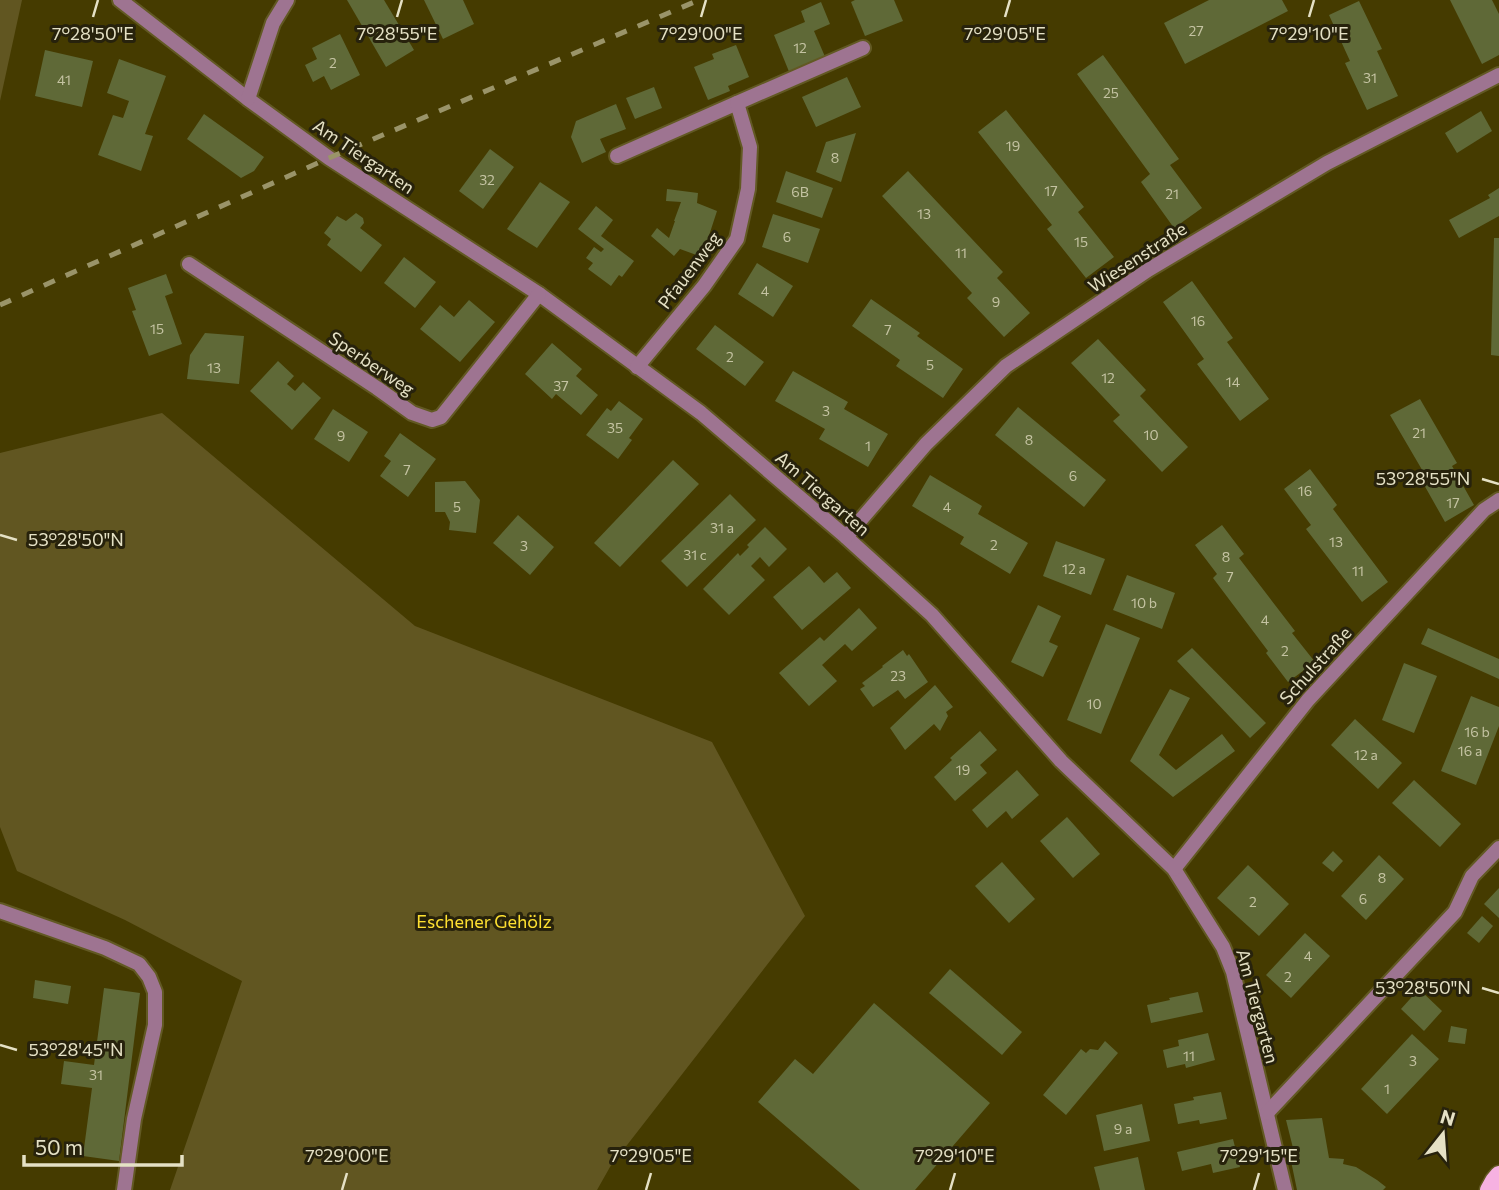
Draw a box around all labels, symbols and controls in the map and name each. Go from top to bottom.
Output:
text: 7°28'50"E [52,22,134,44]
text: 7°28'55"E [357,22,437,44]
text: 7°29'00"E [659,22,743,44]
text: 7°29'05"E [964,22,1046,44]
house number: 27 [1188,22,1204,39]
text: 7°29'10"E [1269,22,1349,44]
house number: 12 [793,39,807,56]
house number: 2 [329,54,337,71]
house number: 31 [1363,69,1377,86]
house number: 41 [57,71,71,88]
house number: 25 [1103,84,1119,101]
street label: Am Tiergarten [309,114,419,198]
house number: 19 [1006,137,1020,154]
house number: 8 [831,149,839,166]
house number: 32 [479,171,495,188]
house number: 17 [1044,182,1058,199]
house number: 6B [791,183,809,200]
house number: 21 [1165,185,1179,202]
house number: 13 [917,205,931,222]
street label: Wiesenstraße [1084,217,1190,297]
street label: Pfauenweg [653,227,725,313]
house number: 6 [783,228,791,245]
house number: 15 [1074,233,1088,250]
house number: 11 [955,244,967,261]
house number: 4 [761,282,770,299]
house number: 9 [992,293,1000,310]
house number: 16 [1191,312,1205,329]
house number: 15 [150,320,164,337]
house number: 7 [884,321,892,338]
street label: Sperberweg [325,326,419,400]
house number: 2 [726,348,734,365]
house number: 5 [926,356,934,373]
house number: 13 [207,359,221,376]
house number: 12 [1101,369,1115,386]
house number: 14 [1226,373,1241,390]
house number: 37 [553,377,569,394]
house number: 3 [822,402,830,419]
house number: 35 [607,419,623,436]
house number: 21 [1412,424,1426,441]
house number: 10 [1143,426,1159,443]
house number: 9 [337,427,345,444]
house number: 8 [1025,431,1033,448]
house number: 1 [865,437,871,454]
street label: Am Tiergarten [771,446,875,540]
house number: 7 [403,461,411,478]
house number: 6 [1069,467,1077,484]
text: 53°28'55"N [1376,467,1470,489]
house number: 16 [1298,482,1312,499]
house number: 17 [1446,494,1460,511]
house number: 5 [453,498,461,515]
house number: 4 [943,498,952,515]
house number: 31 a [710,519,734,536]
text: 53°28'50"N [28,528,124,550]
house number: 13 [1329,533,1343,550]
house number: 2 [990,536,998,553]
house number: 3 [520,537,528,554]
house number: 31 c [683,546,707,563]
house number: 8 [1222,548,1230,565]
house number: 12 a [1062,560,1086,577]
house number: 11 [1352,562,1364,579]
house number: 7 [1226,568,1234,585]
house number: 10 b [1131,594,1157,611]
house number: 4 [1261,611,1270,628]
street label: Schulstraße [1274,622,1356,708]
house number: 2 [1281,642,1289,659]
house number: 23 [890,667,906,684]
house number: 10 [1086,695,1102,712]
house number: 16 b [1464,723,1490,740]
house number: 16 a [1458,742,1482,759]
house number: 12 a [1354,746,1378,763]
house number: 19 [956,761,970,778]
house number: 8 [1378,869,1386,886]
house number: 6 [1359,890,1367,907]
house number: 2 [1249,893,1257,910]
park label: Eschener Gehölz [416,910,552,932]
street label: Am Tiergarten [1232,946,1284,1066]
house number: 4 [1304,947,1313,964]
house number: 2 [1284,968,1292,985]
text: 53°28'50"N [1375,976,1471,998]
text: 53°28'45"N [29,1038,123,1060]
house number: 11 [1183,1047,1195,1064]
house number: 3 [1409,1052,1417,1069]
house number: 31 [89,1066,103,1083]
house number: 1 [1384,1080,1390,1097]
north arrow [1408,1099,1478,1169]
text: N [1438,1104,1458,1130]
house number: 9 a [1114,1120,1132,1137]
scale bar [24,1124,182,1168]
text: 50 m [35,1134,83,1159]
text: 7°29'00"E [305,1144,389,1166]
text: 7°29'05"E [610,1144,692,1166]
text: 7°29'10"E [915,1144,995,1166]
text: 7°29'15"E [1220,1144,1298,1166]

